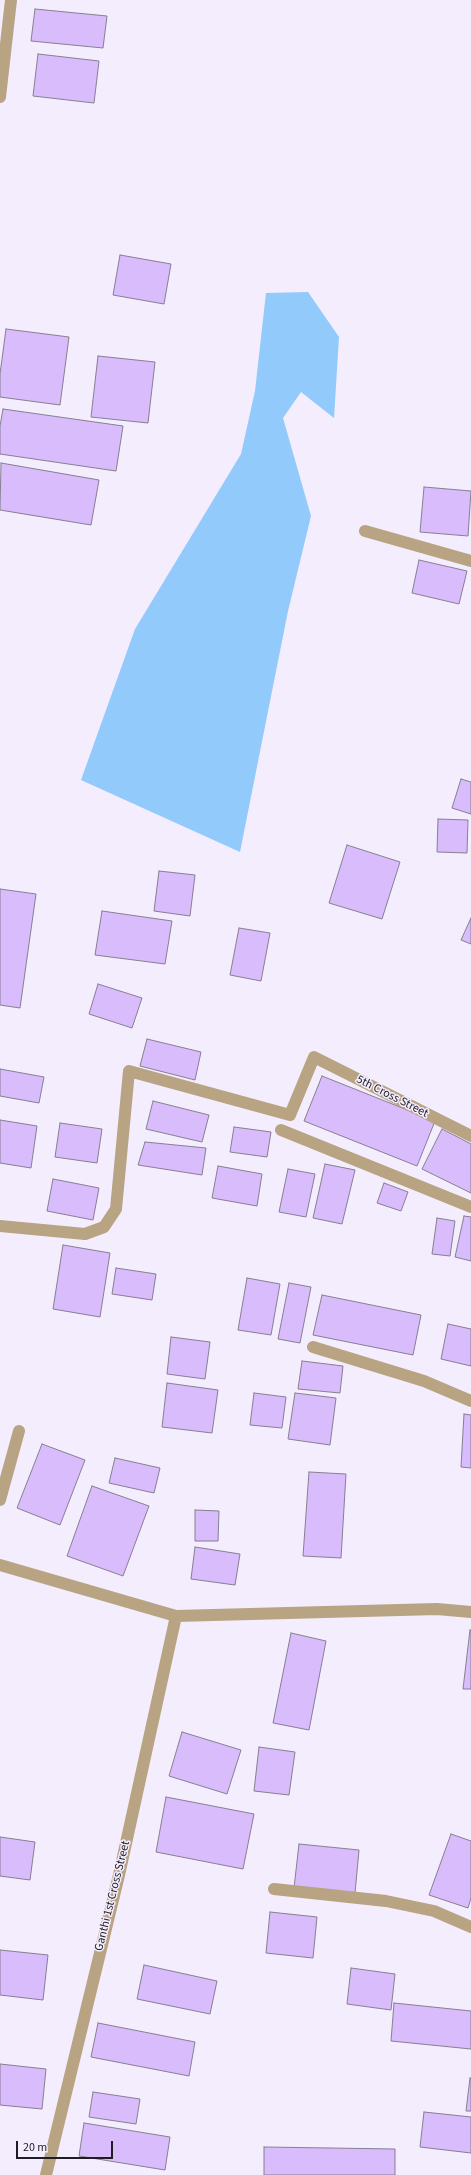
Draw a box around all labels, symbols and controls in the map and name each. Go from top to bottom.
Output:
street label: 5th Cross Street [354,1073,430,1121]
street label: Ganthi 1st Cross Street [92,1839,134,1953]
scale bar [18,2133,115,2159]
text: 20 m [23,2139,47,2156]

